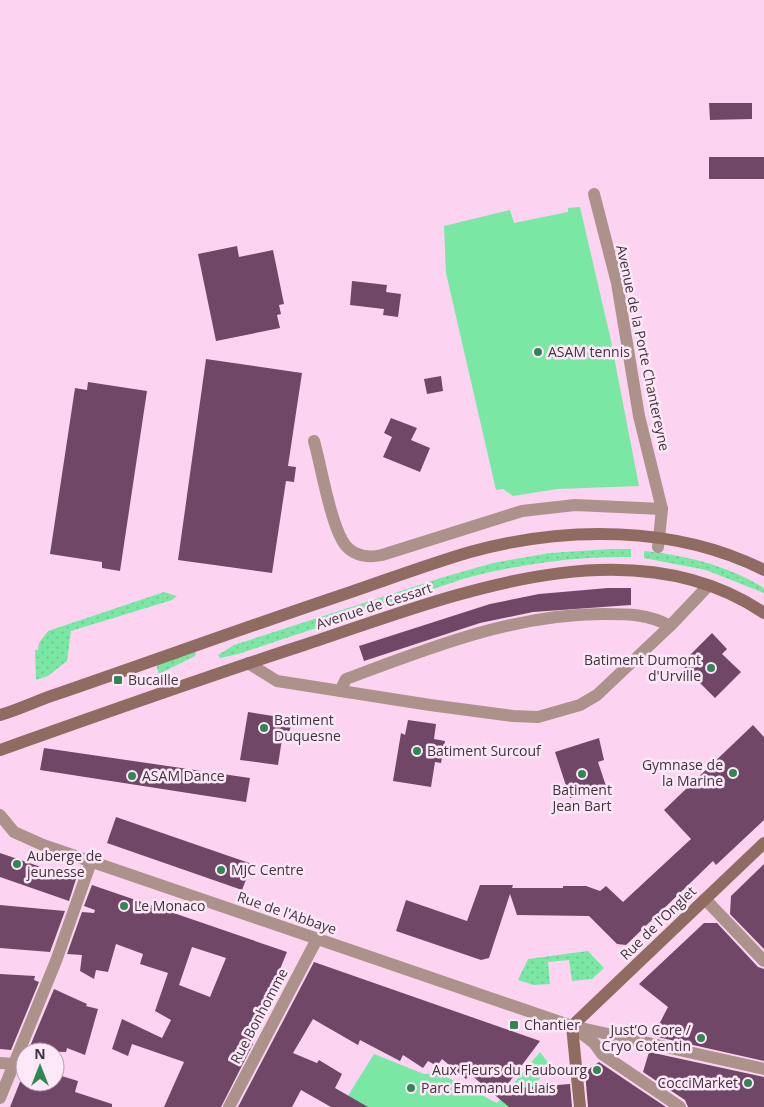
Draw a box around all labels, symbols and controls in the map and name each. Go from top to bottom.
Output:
street label: Avenue de la Porte Chantereyne [612,243,675,453]
place label: ASAM tennis [548,342,630,361]
marker: ASAM tennis [532,346,544,358]
street label: Avenue de Cessart [313,578,434,633]
place label: Batiment Dumont d'Urville [584,650,701,685]
marker: Batiment Dumont d'Urville [705,662,717,674]
place label: Bucaille [128,670,179,689]
marker: Bucaille [112,674,124,686]
place label: Batiment Duquesne [274,710,341,745]
marker: Batiment Duquesne [258,722,270,734]
place label: Batiment Surcouf [427,741,542,760]
marker: Batiment Surcouf [411,745,423,757]
place label: Gymnase de la Marine [642,755,723,790]
place label: ASAM Dance [142,766,225,785]
marker: Gymnase de la Marine [727,767,739,779]
marker: Batiment Jean Bart [576,768,588,780]
marker: ASAM Dance [126,770,138,782]
place label: Batiment Jean Bart [550,780,612,815]
place label: Auberge de jeunesse [26,846,102,881]
marker: Auberge de jeunesse [11,858,23,870]
place label: MJC Centre [231,860,304,879]
marker: MJC Centre [215,864,227,876]
street label: Rue de l'Onglet [615,881,700,964]
street label: Rue de l'Abbaye [235,887,340,938]
place label: Le Monaco [134,896,205,915]
marker: Le Monaco [118,900,130,912]
street label: Rue Bonhomme [225,965,292,1067]
place label: Chantier [524,1015,580,1034]
marker: Chantier [508,1019,520,1031]
place label: Just’O Core / Cryo Cotentin [602,1020,691,1055]
marker: Just’O Core / Cryo Cotentin [695,1032,707,1044]
north arrow [15,1042,65,1092]
text: N [34,1044,46,1063]
place label: Aux Fleurs du Faubourg [432,1060,587,1079]
marker: Aux Fleurs du Faubourg [591,1064,603,1076]
place label: CocciMarket [658,1073,738,1092]
marker: CocciMarket [742,1077,754,1089]
place label: Parc Emmanuel Liais [421,1078,556,1097]
marker: Parc Emmanuel Liais [405,1082,417,1094]

